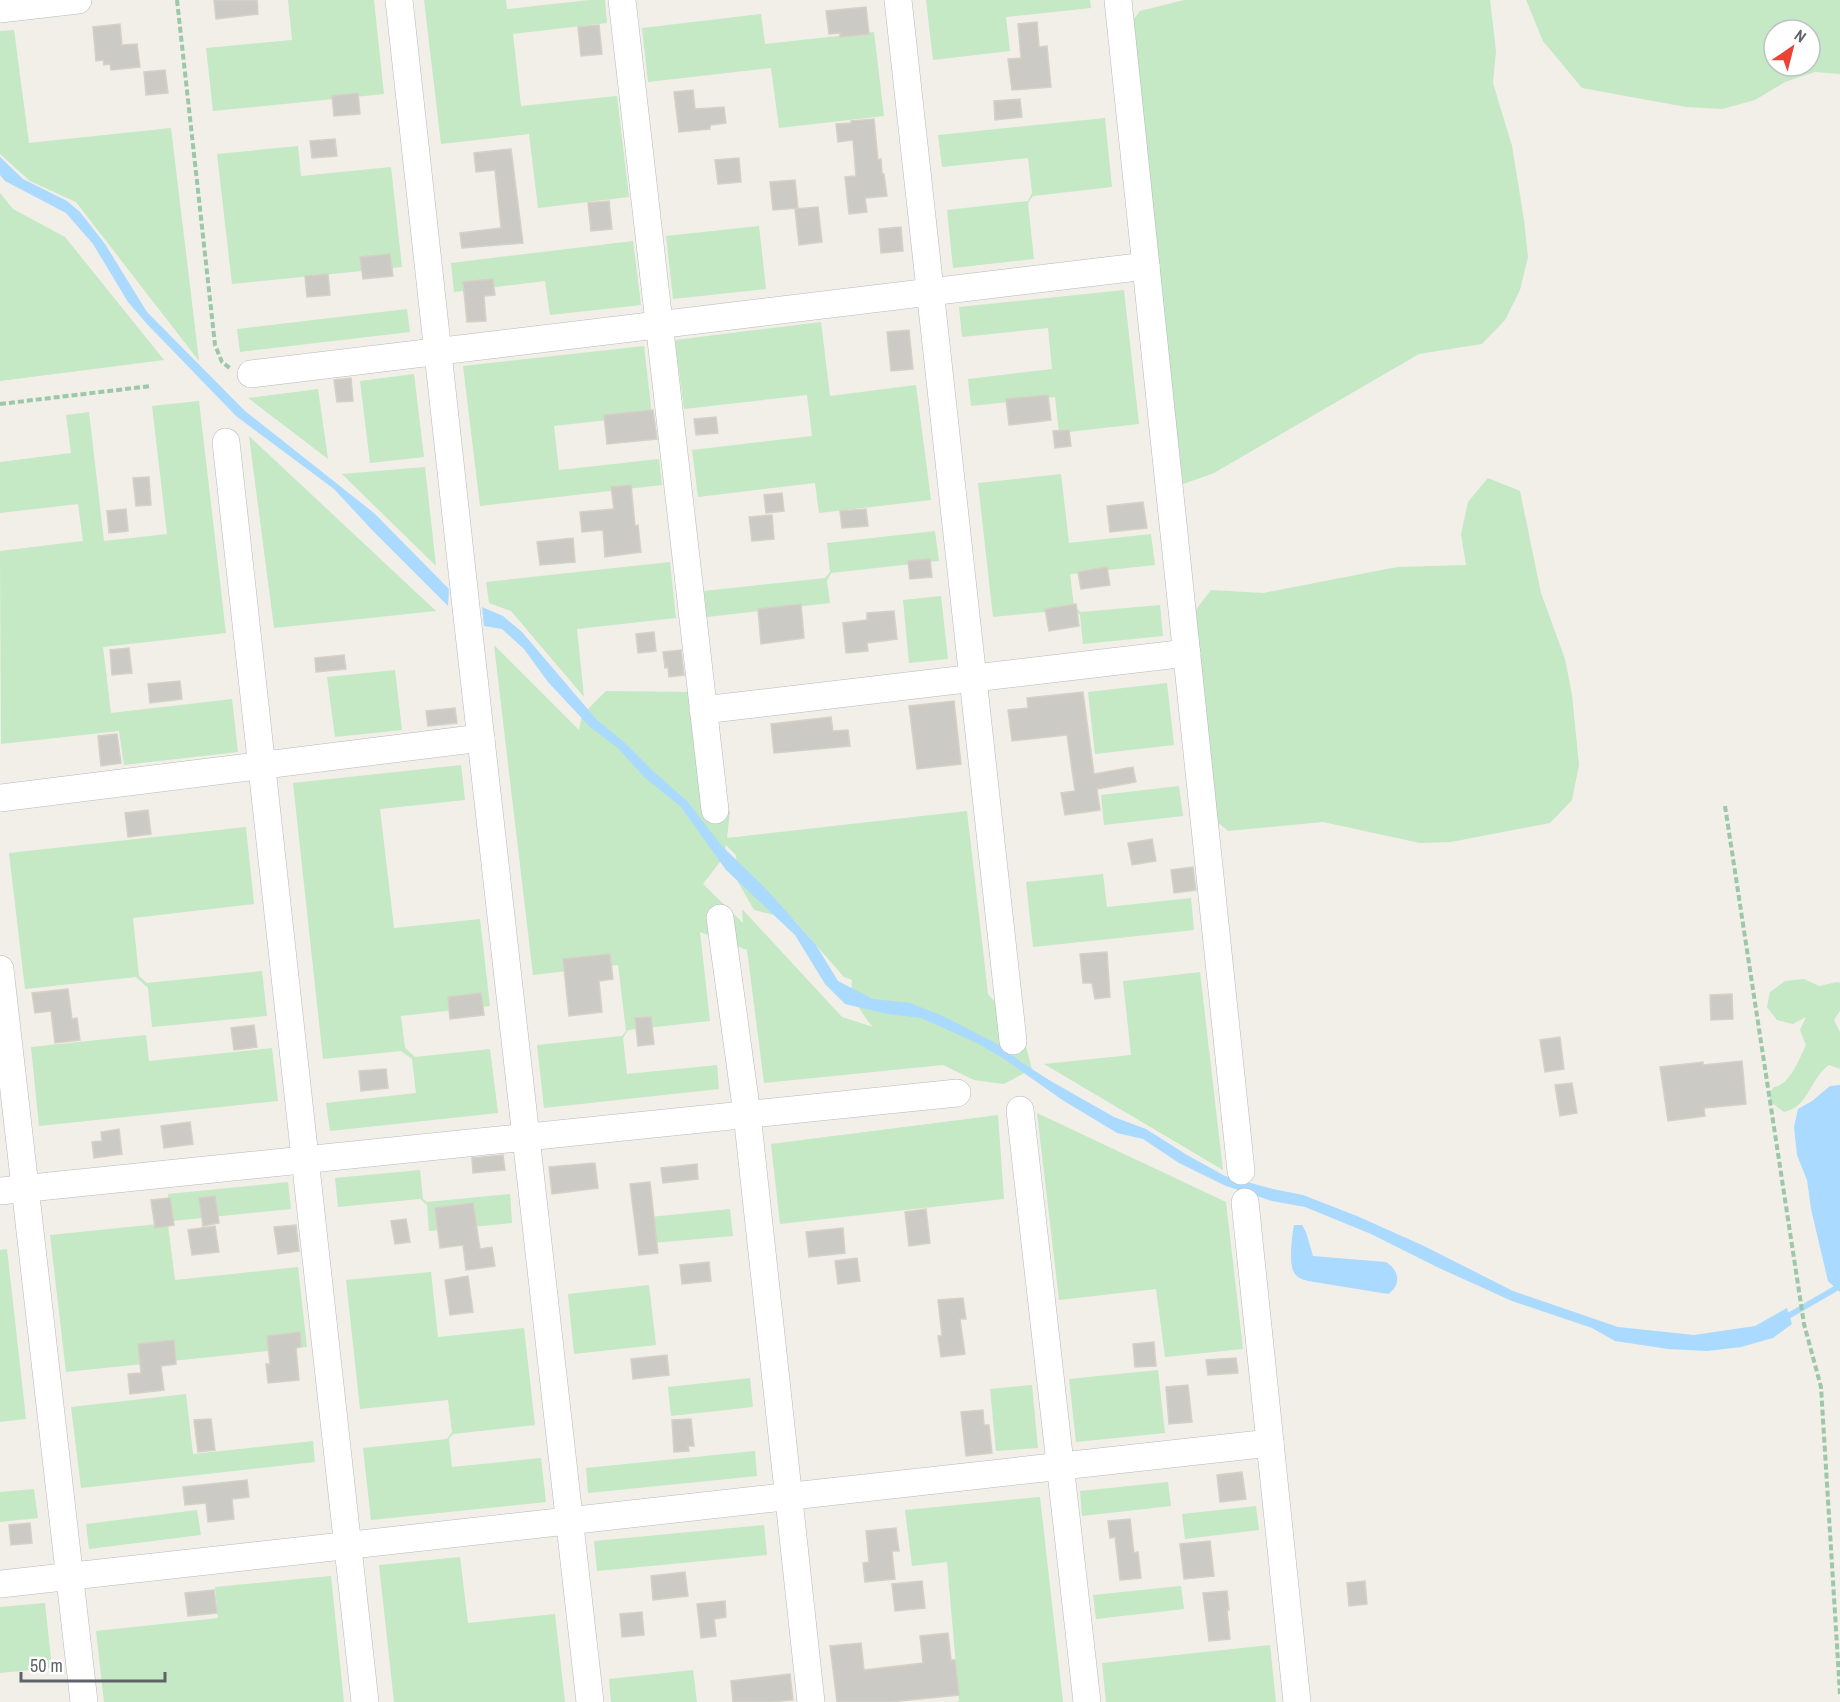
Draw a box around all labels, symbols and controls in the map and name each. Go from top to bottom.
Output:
north arrow [1762,18,1822,78]
text: N [1790,24,1811,47]
scale bar [21,1645,165,1683]
text: 50 m [30,1653,63,1678]

